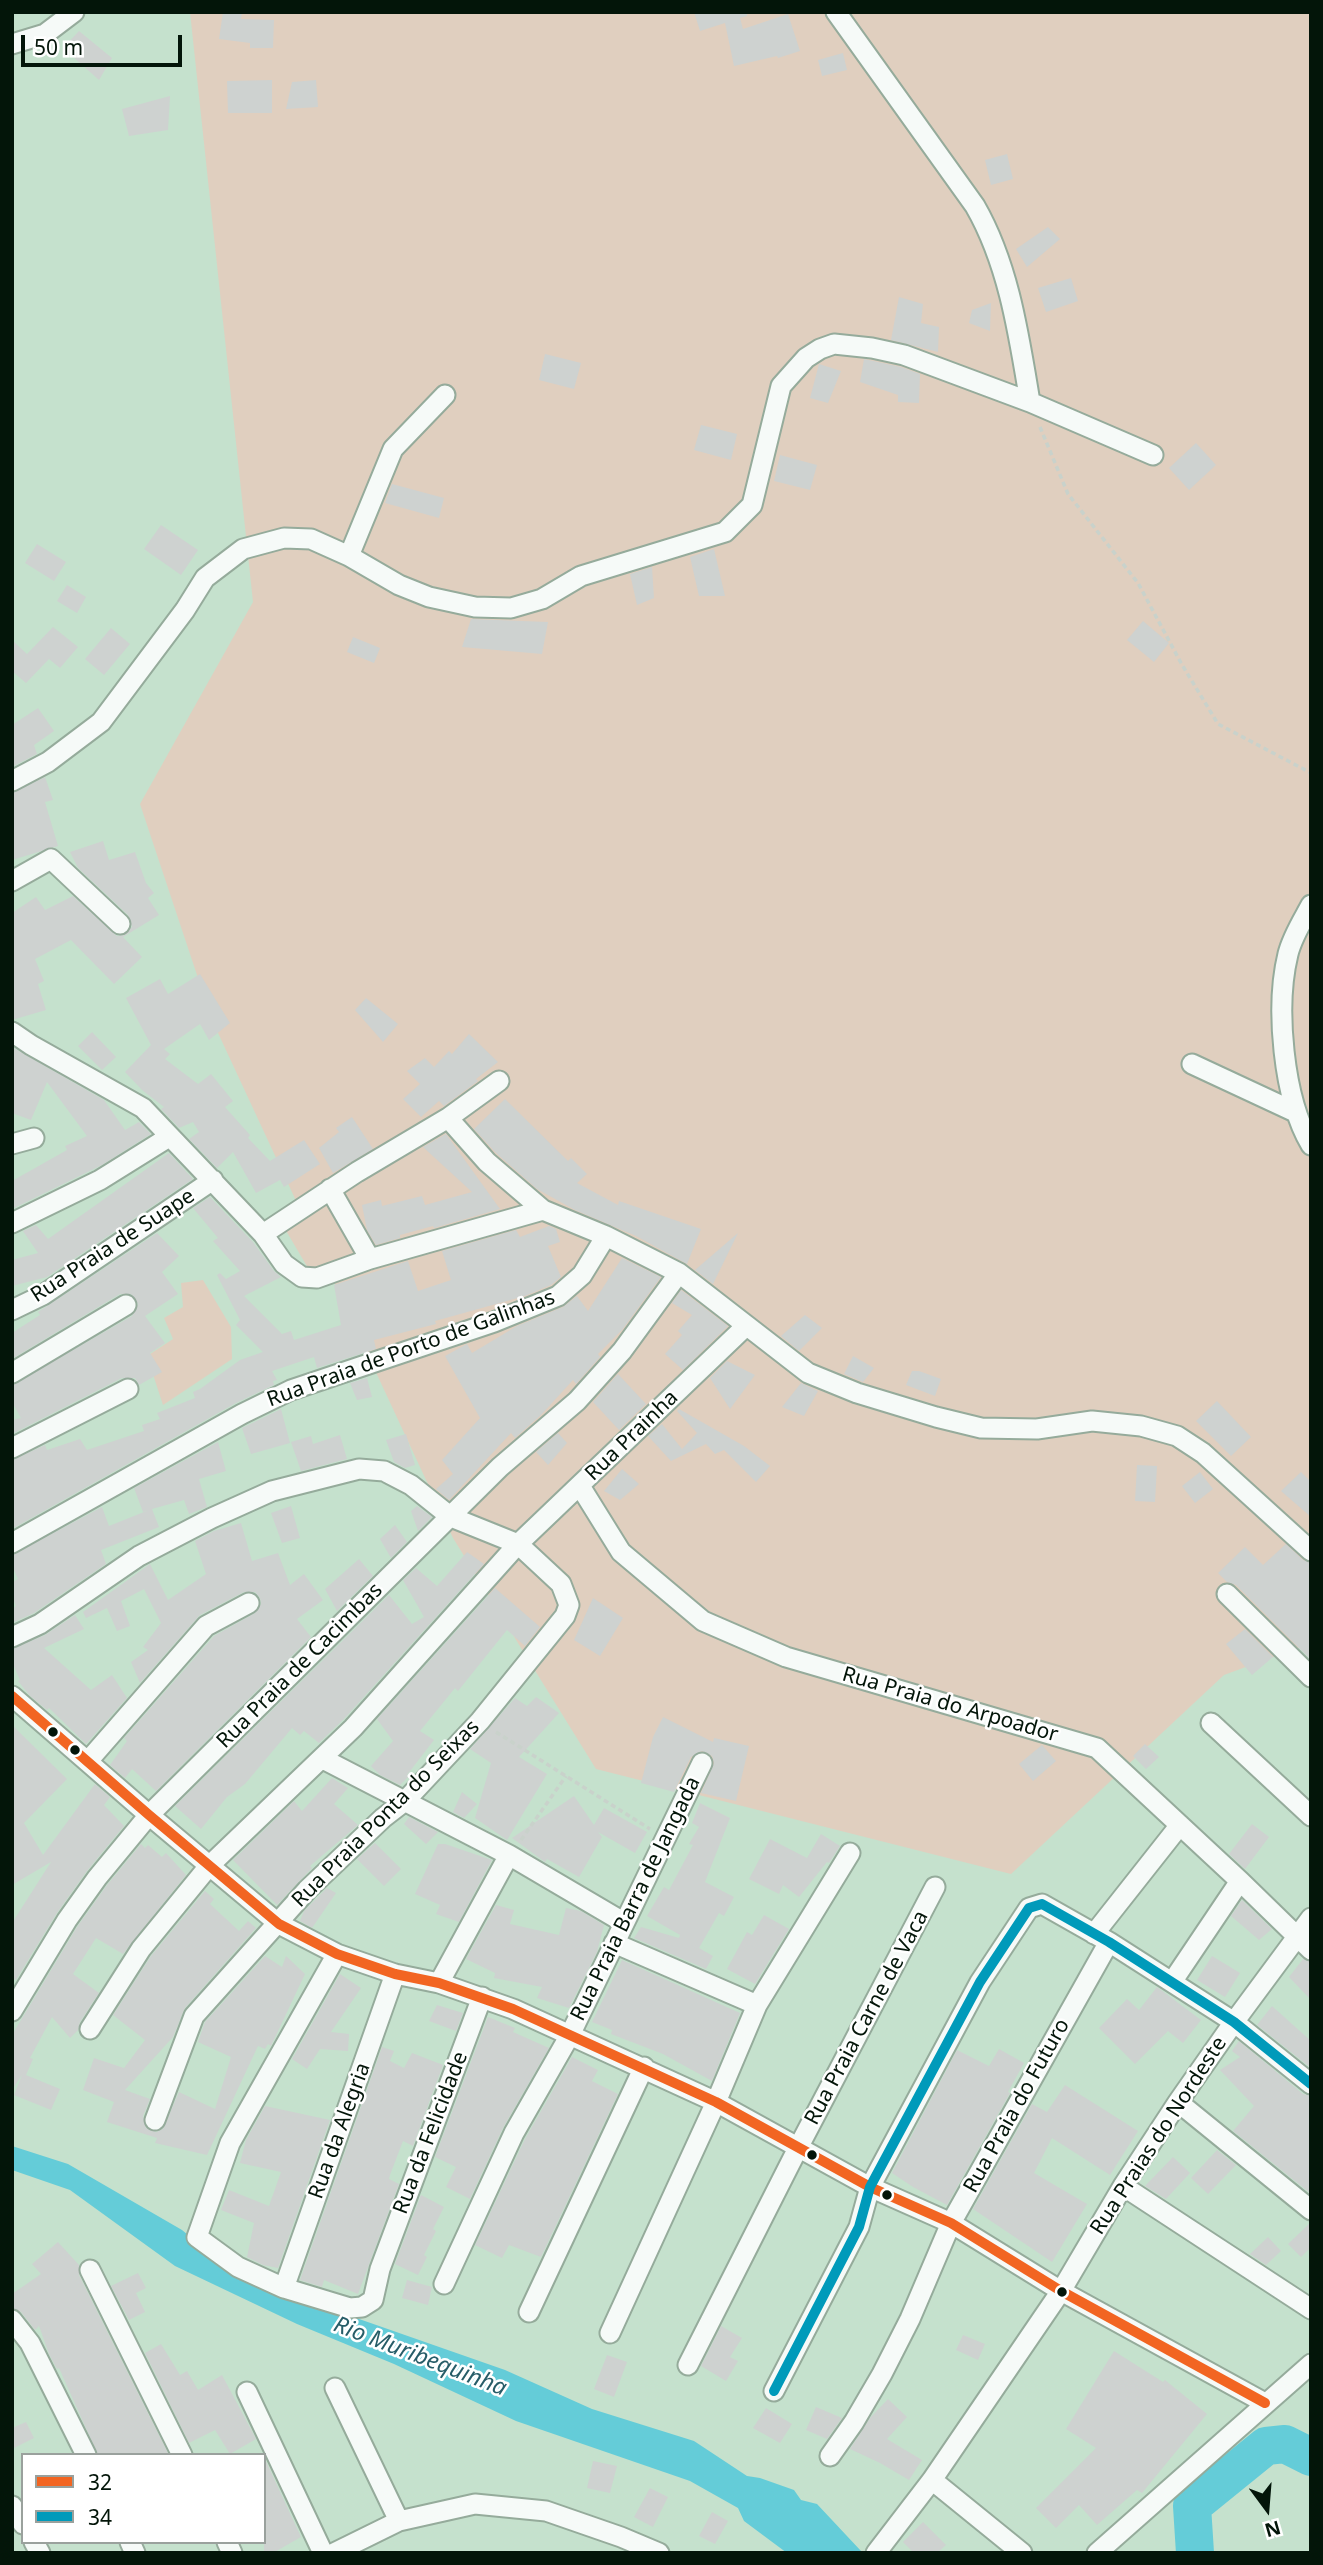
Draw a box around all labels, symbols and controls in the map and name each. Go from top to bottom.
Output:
scale bar [24,21,186,65]
text: 50 m [34,33,83,61]
street label: Rua Praia de Suape [26,1184,200,1308]
street label: Rua Praia de Porto de Galinhas [264,1285,558,1413]
street label: Rua Prainha [580,1386,684,1486]
street label: Rua Praia de Cacimbas [212,1578,388,1754]
street label: Rua Praia do Arpoador [839,1662,1061,1748]
street label: Rua Praia Ponta do Seixas [287,1715,485,1913]
unlabelled marker [46,1725,60,1739]
unlabelled marker [68,1743,82,1757]
street label: Rua Praia Barra de Jangada [566,1773,706,2025]
street label: Rua Praia Carne de Vaca [800,1907,934,2129]
street label: Rua Praia do Futuro [959,2015,1075,2197]
street label: Rua Praias do Nordeste [1086,2032,1232,2240]
street label: Rua da Felicidade [388,2048,474,2218]
street label: Rua da Alegria [304,2060,376,2202]
unlabelled marker [805,2148,819,2162]
unlabelled marker [880,2188,894,2202]
unlabelled marker [1055,2285,1069,2299]
water label: Rio Muribequinha [330,2311,510,2403]
legend [21,2453,266,2544]
text: 32 [88,2468,112,2496]
north arrow [1232,2474,1302,2544]
text: 34 [88,2503,112,2531]
text: N [1262,2515,1284,2544]

